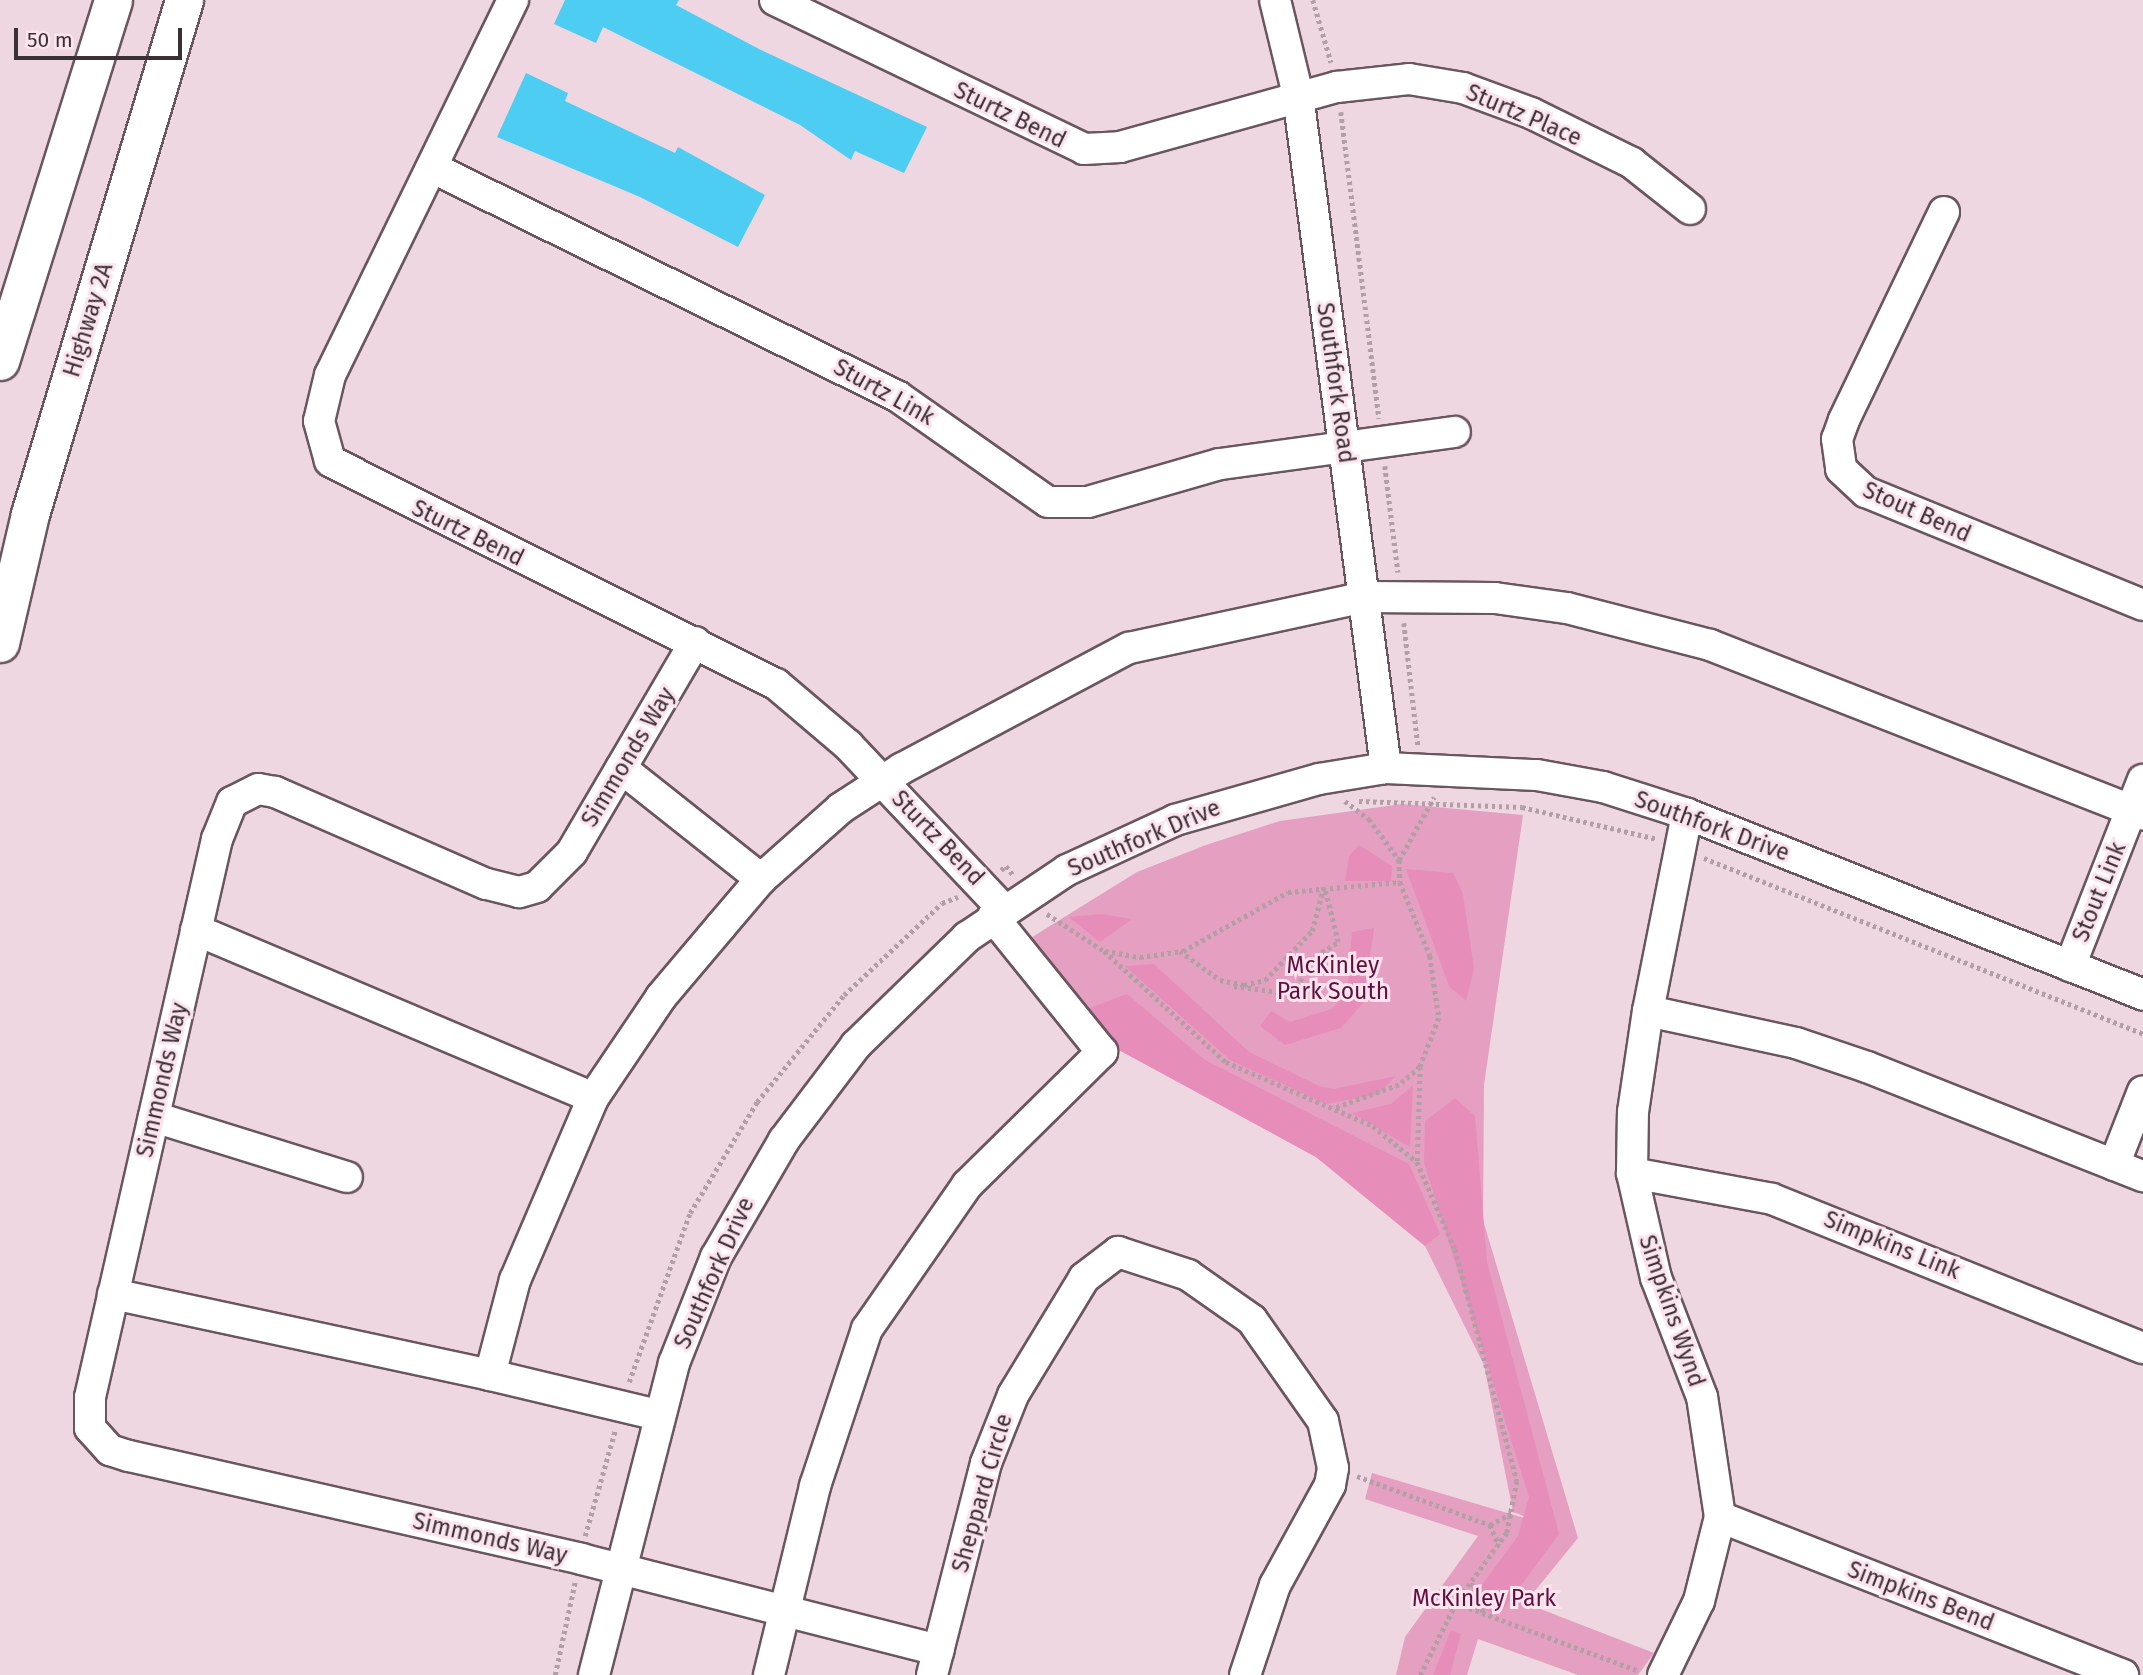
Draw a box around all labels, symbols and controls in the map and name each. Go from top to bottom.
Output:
scale bar [18,14,186,58]
text: 50 m [27,27,73,53]
street label: Sturtz Bend [949,76,1071,154]
street label: Sturtz Place [1462,78,1586,152]
street label: Highway 2A [58,260,118,380]
street label: Southfork Road [1311,301,1361,465]
street label: Sturtz Link [829,353,939,431]
street label: Stout Bend [1859,476,1975,548]
street label: Sturtz Bend [407,494,529,572]
street label: Simmonds Way [576,682,680,832]
street label: Sturtz Bend [886,785,990,891]
street label: Southfork Drive [1631,785,1793,867]
street label: Southfork Drive [1064,794,1224,882]
street label: Stout Link [2067,838,2131,946]
park label: McKinley Park South [1277,951,1389,1005]
street label: Simmonds Way [131,1000,193,1160]
street label: Southfork Drive [668,1193,760,1353]
street label: Simpkins Link [1820,1205,1964,1285]
street label: Simpkins Wynd [1633,1232,1711,1390]
street label: Sheppard Circle [946,1410,1018,1576]
street label: Simmonds Way [410,1507,570,1569]
street label: Simpkins Bend [1844,1555,1998,1637]
park label: McKinley Park [1412,1584,1556,1612]

